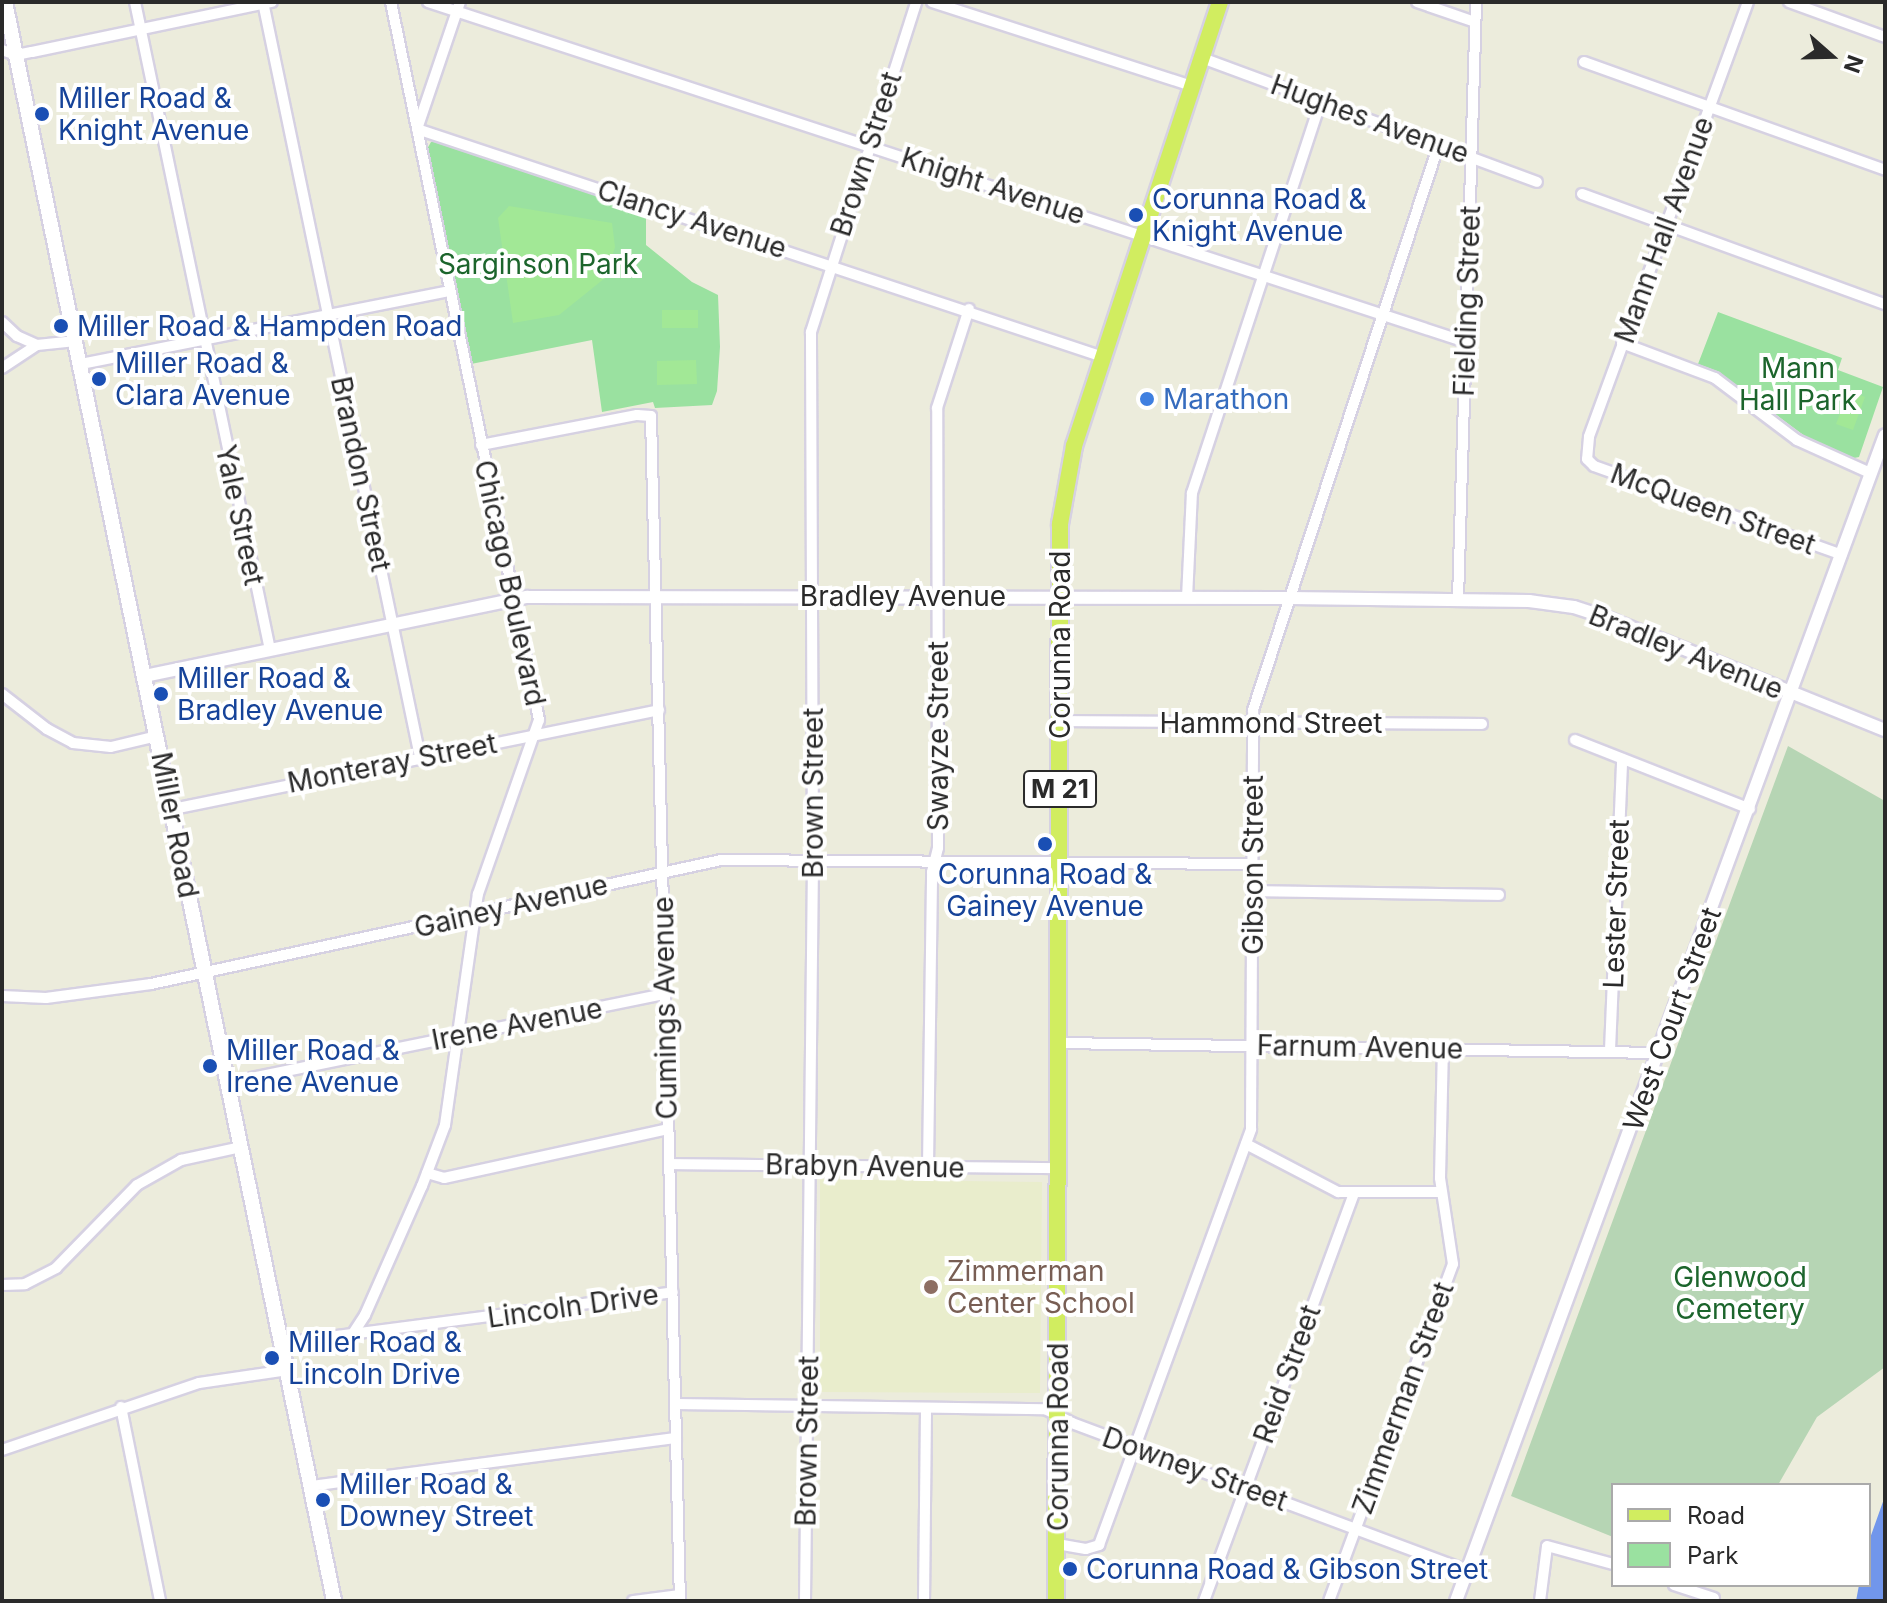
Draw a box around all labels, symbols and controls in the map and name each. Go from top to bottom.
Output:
north arrow [1791,16,1871,96]
text: N [1838,52,1869,77]
street label: Brown Street [824,67,908,241]
street label: Hughes Avenue [1266,68,1474,170]
place label: Miller Road & Knight Avenue [58,81,249,147]
marker: Miller Road & Knight Avenue [33,105,51,123]
street label: Mann Hall Avenue [1607,112,1721,348]
street label: Knight Avenue [897,140,1089,232]
street label: Clancy Avenue [593,173,791,265]
place label: Corunna Road & Knight Avenue [1152,182,1366,248]
street label: Fielding Street [1447,205,1487,397]
marker: Corunna Road & Knight Avenue [1127,206,1145,224]
park label: Sarginson Park [438,247,638,281]
place label: Miller Road & Hampden Road [77,309,462,343]
marker: Miller Road & Hampden Road [52,317,70,335]
place label: Miller Road & Clara Avenue [115,346,290,412]
park label: Mann Hall Park [1739,351,1857,417]
marker: Miller Road & Clara Avenue [90,370,108,388]
street label: Brandon Street [324,373,398,575]
place label: Marathon [1163,382,1289,416]
marker: Marathon [1138,390,1156,408]
street label: Yale Street [209,442,271,588]
street label: McQueen Street [1606,456,1820,562]
street label: Chicago Boulevard [468,457,552,709]
street label: Corunna Road [1043,551,1077,739]
street label: Bradley Avenue [800,579,1006,613]
street label: Bradley Avenue [1584,598,1788,706]
street label: Swayze Street [921,641,955,831]
place label: Miller Road & Bradley Avenue [177,661,383,727]
marker: Miller Road & Bradley Avenue [152,685,170,703]
street label: Hammond Street [1160,706,1382,740]
street label: Brown Street [796,707,830,879]
street label: Monteray Street [285,726,499,800]
street label: Miller Road [144,749,206,901]
road number: M 21 [1022,767,1098,811]
street label: Gibson Street [1236,775,1270,955]
street label: Lester Street [1596,819,1636,989]
marker: Corunna Road & Gainey Avenue [1036,835,1054,853]
place label: Corunna Road & Gainey Avenue [938,857,1152,923]
street label: Gainey Avenue [411,867,611,945]
street label: Cumings Avenue [646,896,684,1120]
street label: West Court Street [1616,903,1728,1135]
street label: Irene Avenue [429,991,605,1057]
street label: Farnum Avenue [1257,1028,1463,1066]
place label: Miller Road & Irene Avenue [226,1033,400,1099]
marker: Miller Road & Irene Avenue [201,1057,219,1075]
street label: Brabyn Avenue [765,1147,965,1185]
place label: Zimmerman Center School [947,1254,1135,1320]
park label: Glenwood Cemetery [1673,1260,1807,1326]
street label: Lincoln Drive [485,1277,661,1335]
street label: Zimmerman Street [1345,1277,1461,1519]
marker: Zimmerman Center School [922,1278,940,1296]
street label: Reid Street [1246,1300,1328,1448]
place label: Miller Road & Lincoln Drive [288,1325,462,1391]
street label: Corunna Road [1041,1343,1075,1531]
marker: Miller Road & Lincoln Drive [263,1349,281,1367]
street label: Brown Street [789,1355,825,1527]
street label: Downey Street [1098,1420,1292,1518]
place label: Miller Road & Downey Street [339,1467,533,1533]
legend [1611,1483,1871,1587]
marker: Miller Road & Downey Street [314,1491,332,1509]
text: Road [1687,1501,1745,1530]
text: Park [1687,1541,1738,1570]
place label: Corunna Road & Gibson Street [1086,1552,1488,1586]
marker: Corunna Road & Gibson Street [1061,1560,1079,1578]

